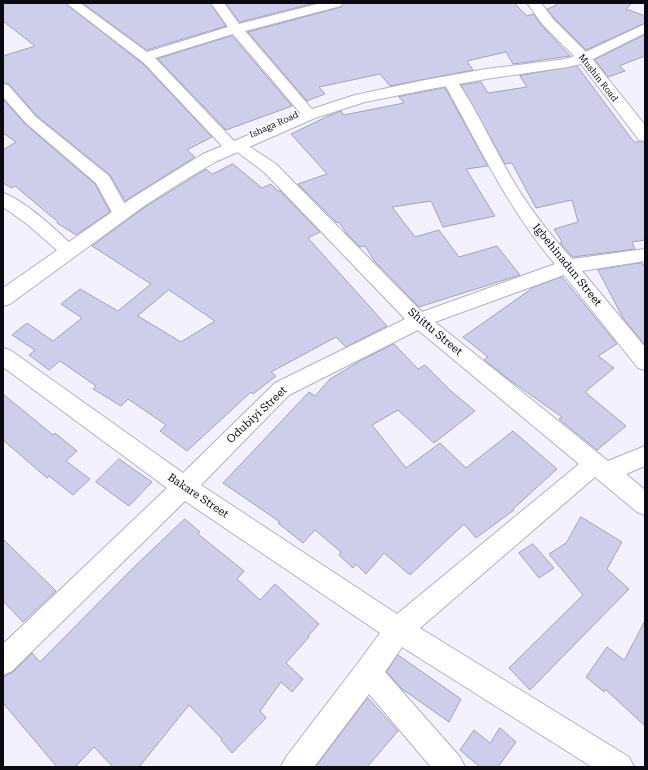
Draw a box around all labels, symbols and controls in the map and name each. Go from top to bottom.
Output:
street label: Mushin Road [576,52,620,104]
street label: Ishaga Road [248,109,300,141]
street label: Igbehinadun Street [530,221,604,309]
street label: Shittu Street [405,305,465,359]
street label: Odubiyi Street [224,384,290,446]
street label: Bakare Street [165,471,231,521]

